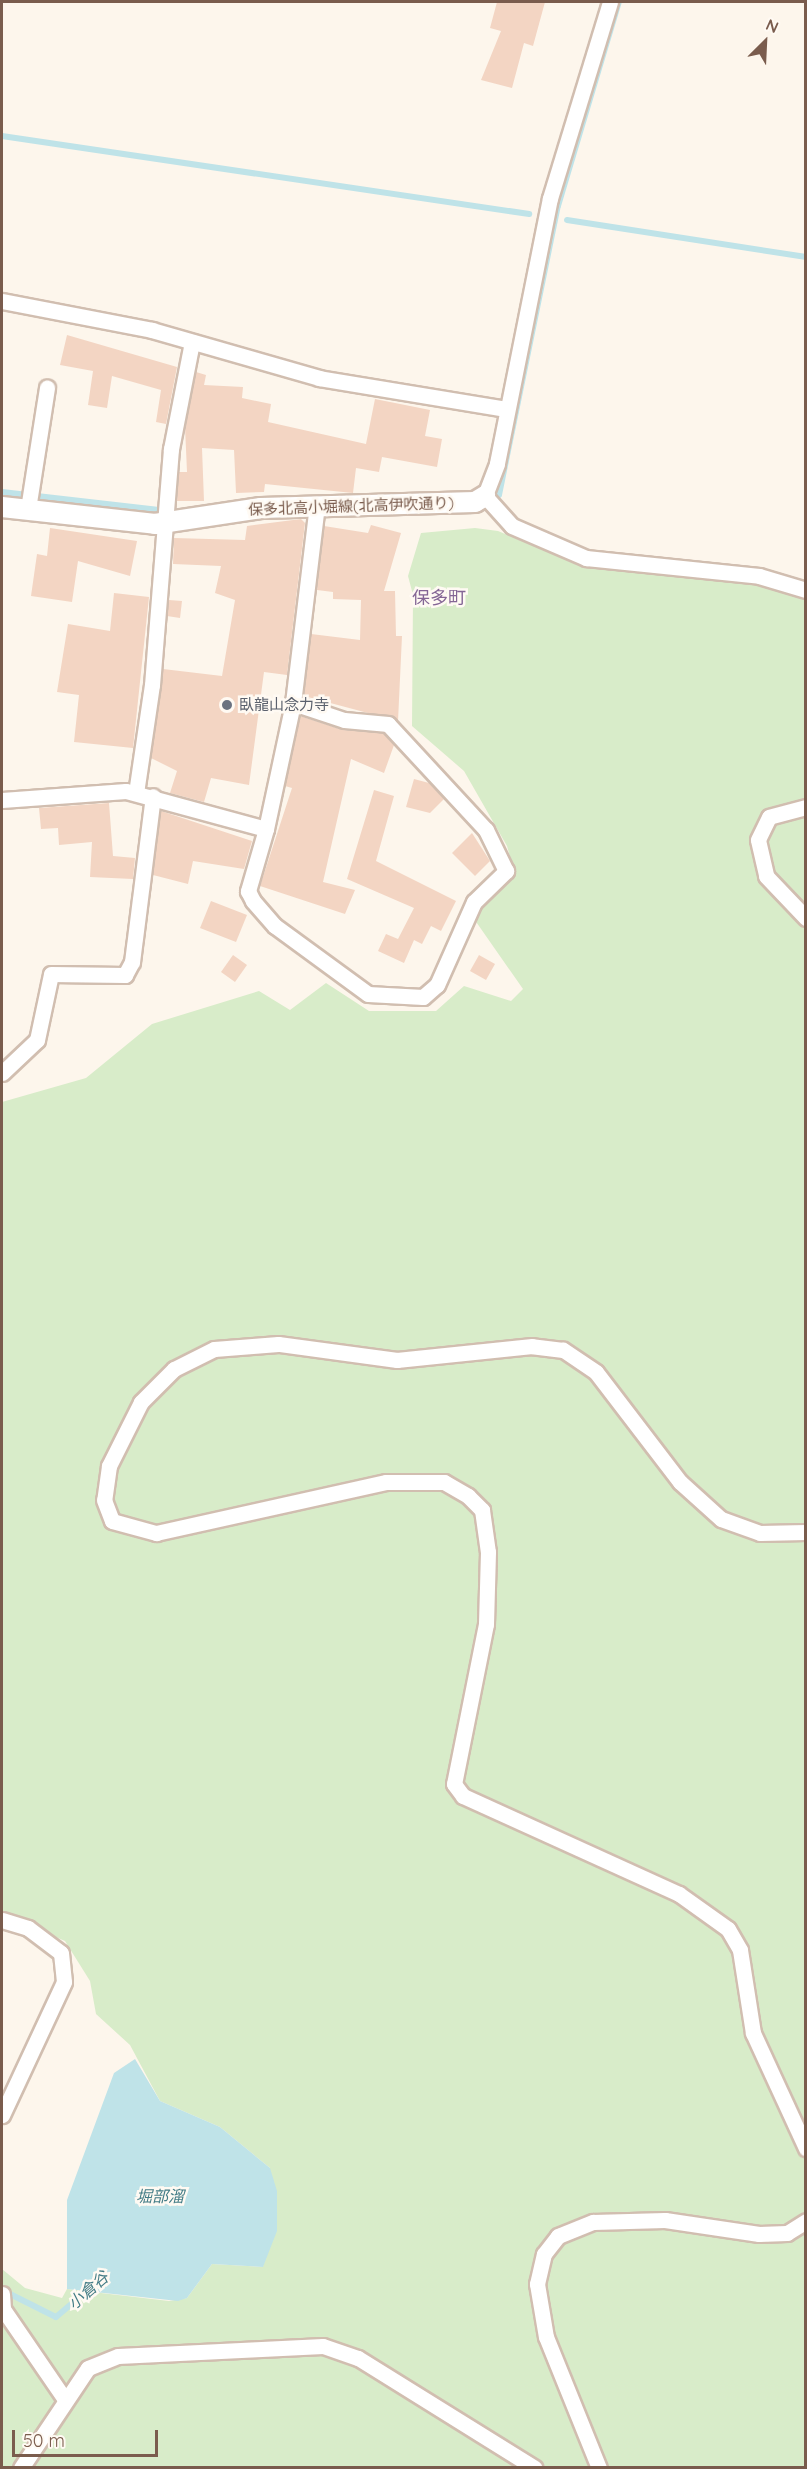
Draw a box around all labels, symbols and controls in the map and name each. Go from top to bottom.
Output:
north arrow [735,12,795,72]
text: N [763,14,782,37]
street label: 保多北高小堀線(北高伊吹通り) [248,493,454,519]
district label: 保多町 [412,587,466,609]
place label: 臥龍山念力寺 [239,696,329,714]
marker: 臥龍山念力寺 [220,698,234,712]
water label: 堀部溜 [136,2186,184,2206]
water label: 小倉谷 [64,2267,112,2313]
scale bar [15,2418,160,2456]
text: 50 m [23,2429,65,2452]

